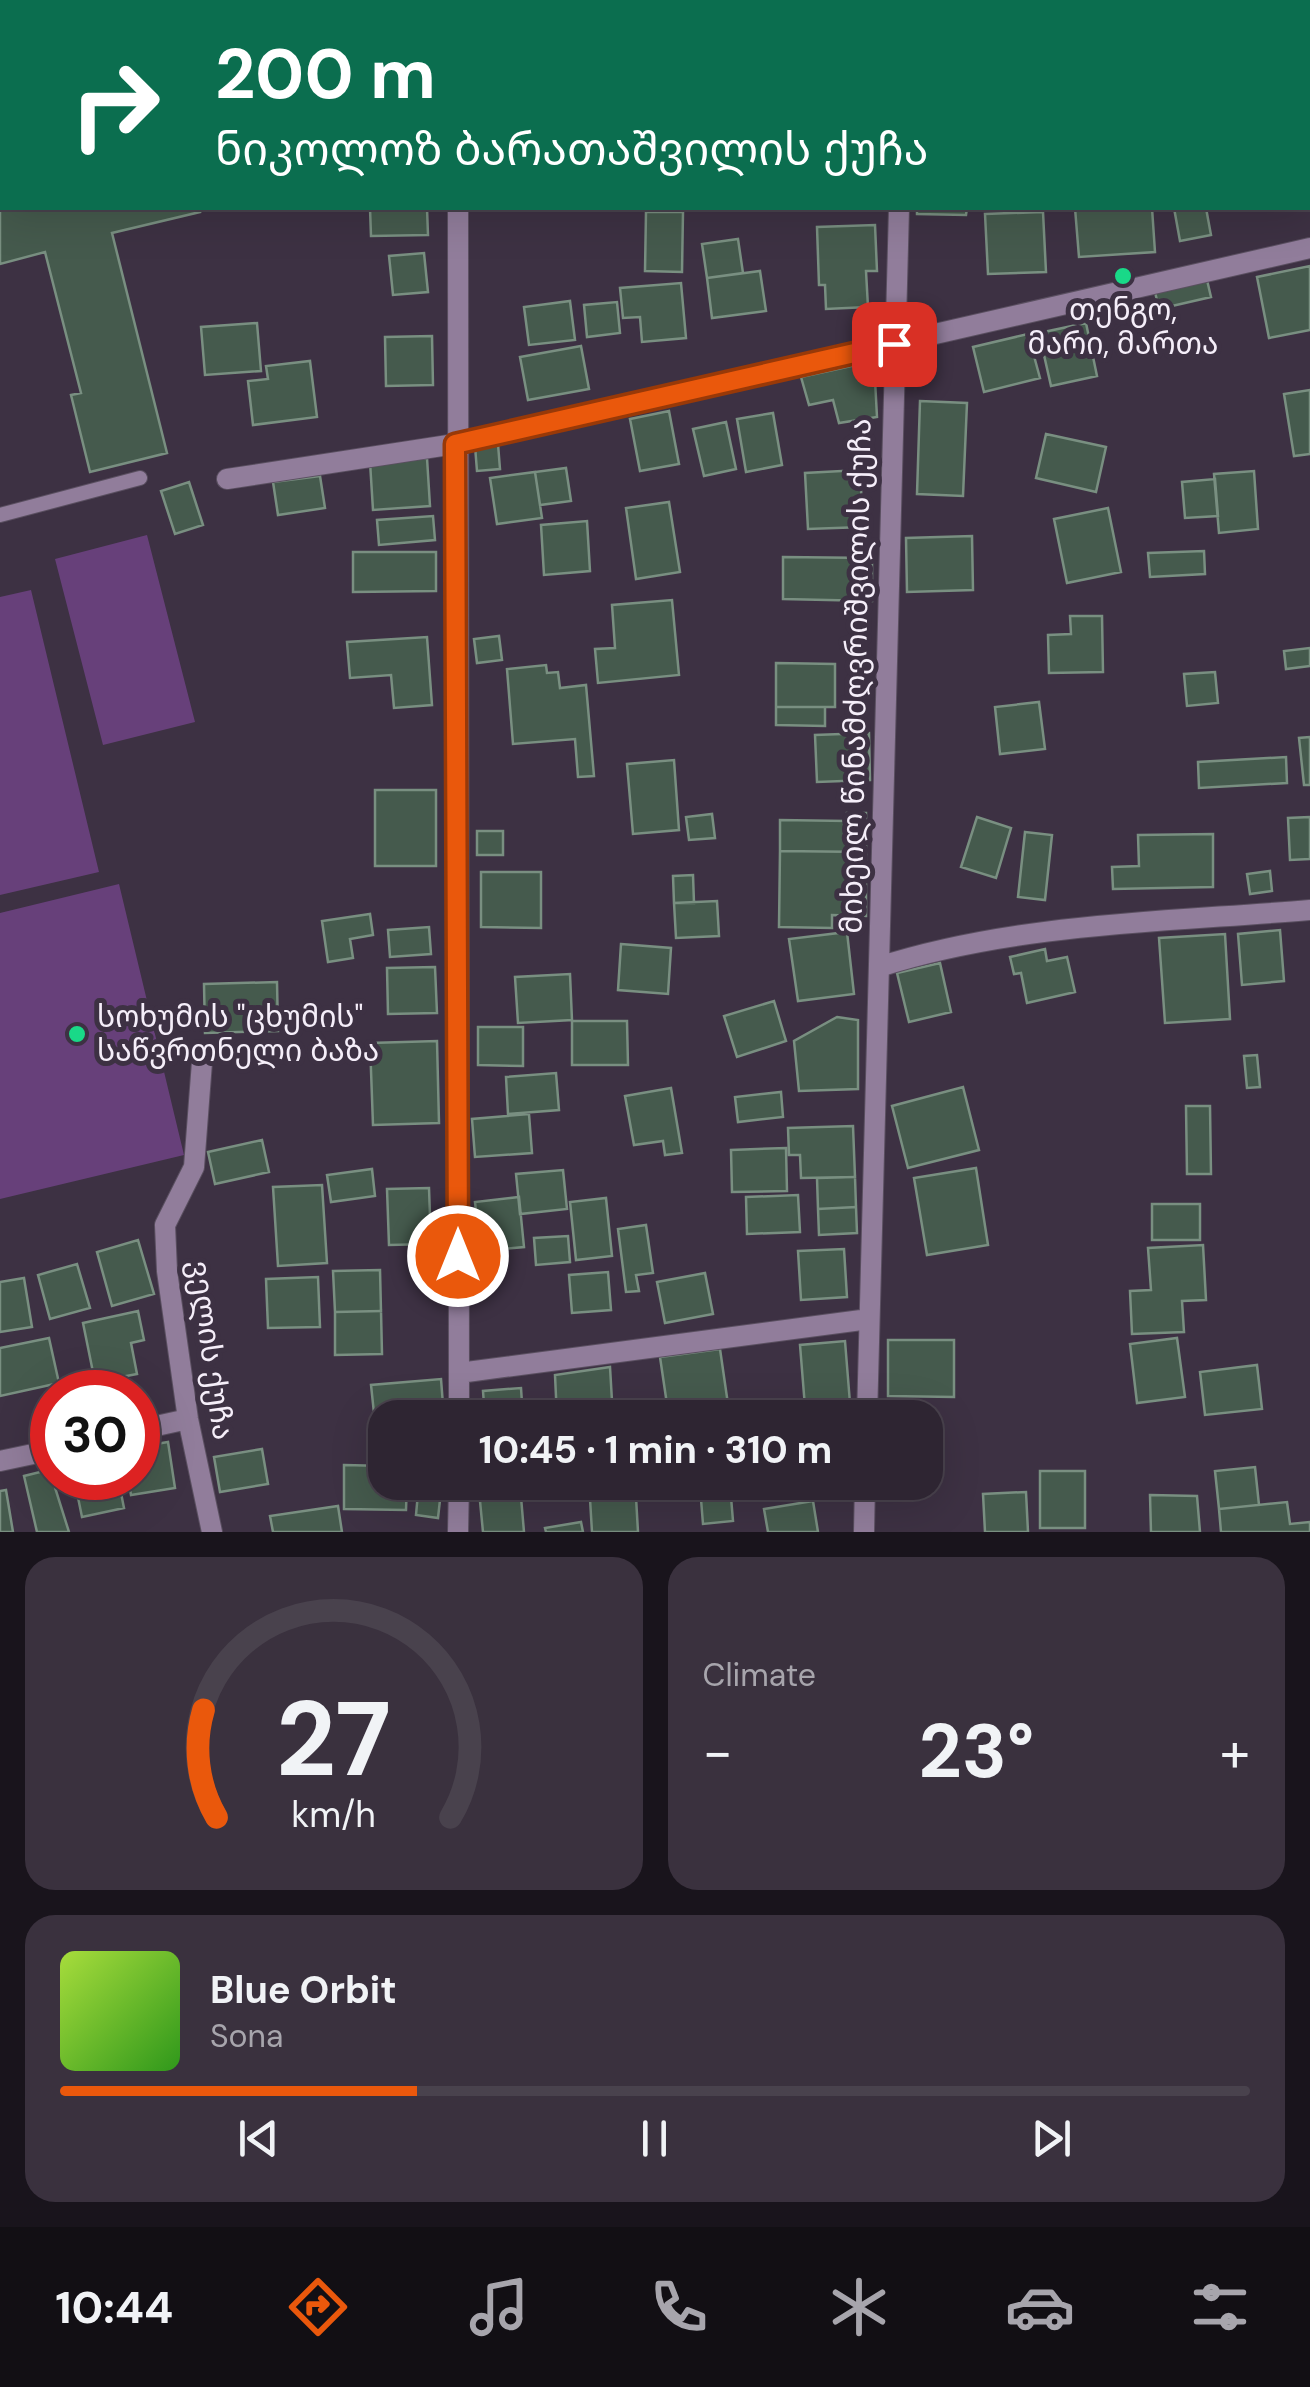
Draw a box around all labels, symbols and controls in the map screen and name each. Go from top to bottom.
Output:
text: 200 m [215,29,436,120]
icon: right [50,40,180,170]
text: ნიკოლოზ ბარათაშვილის ქუჩა [215,120,928,179]
marker: თენგო, მარი, მართა [1112,265,1134,287]
place label: თენგო, მარი, მართა [1028,290,1218,363]
pin [852,302,937,387]
icon: arrive [867,317,922,372]
street label: მიხეილ წინამძღვრიშვილის ქუჩა [832,418,879,934]
place label: სოხუმის "ცხუმის" საწვრთნელი ბაზა [97,997,379,1070]
marker: სოხუმის "ცხუმის" საწვრთნელი ბაზა [66,1023,88,1045]
position arrow [406,1204,510,1308]
street label: ველის ქუჩა [180,1258,243,1442]
speed limit sign: 30 [30,1370,160,1500]
text: 10:45 · 1 min · 310 m [479,1425,832,1475]
text: Climate [703,1654,816,1696]
text: 27 [276,1672,391,1807]
text: 23° [918,1703,1034,1800]
text: − [703,1716,733,1788]
text: + [1220,1716,1250,1788]
text: km/h [292,1792,376,1838]
text: Blue Orbit [210,1965,397,2015]
text: Sona [210,2015,283,2057]
icon: previous [231,2111,286,2166]
icon: pause [627,2111,682,2166]
icon: next [1024,2111,1079,2166]
icon: directions [283,2272,353,2342]
icon: music [464,2272,534,2342]
icon: phone [644,2272,714,2342]
icon: climate [824,2272,894,2342]
icon: car [1005,2272,1075,2342]
icon: filters [1185,2272,1255,2342]
text: 10:44 [55,2278,173,2337]

